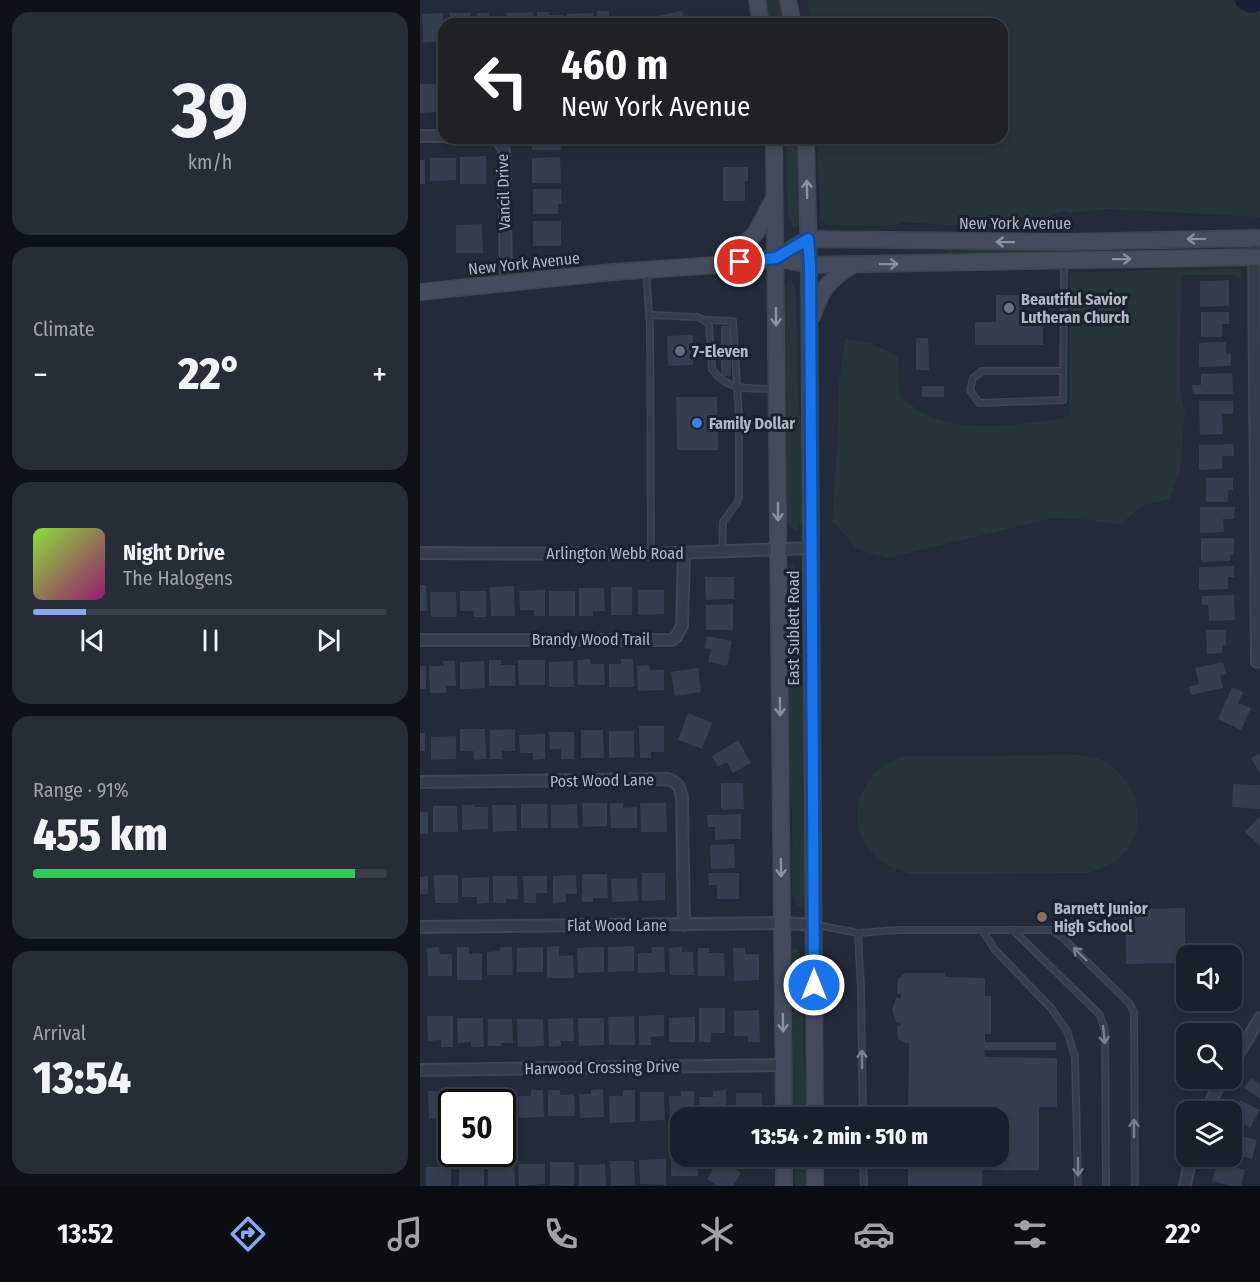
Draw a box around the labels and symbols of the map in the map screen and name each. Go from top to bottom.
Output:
street label: Vancil Drive [493,153,514,231]
one-way arrow [801,179,813,199]
street label: New York Avenue [959,214,1071,233]
one-way arrow [1186,233,1206,245]
pin [714,236,765,287]
one-way arrow [996,236,1016,247]
street label: New York Avenue [467,248,581,279]
one-way arrow [1112,254,1132,265]
one-way arrow [878,258,898,269]
place label: Beautiful Savior Lutheran Church [1021,290,1129,327]
marker: Beautiful Savior Lutheran Church [1002,301,1016,315]
one-way arrow [770,306,782,326]
place label: 7-Eleven [692,342,748,361]
marker: 7-Eleven [673,344,687,358]
place label: Family Dollar [709,414,795,433]
marker: Family Dollar [690,416,704,430]
one-way arrow [772,501,784,521]
street label: Arlington Webb Road [546,544,684,563]
street label: East Sublett Road [784,570,803,686]
street label: Brandy Wood Trail [532,630,650,649]
one-way arrow [774,696,786,716]
street label: Post Wood Lane [550,770,654,791]
one-way arrow [775,858,787,878]
place label: Barnett Junior High School [1054,899,1148,936]
marker: Barnett Junior High School [1035,910,1049,924]
street label: Flat Wood Lane [567,916,667,935]
one-way arrow [1072,947,1087,962]
position arrow [782,953,846,1017]
one-way arrow [777,1013,789,1033]
one-way arrow [1099,1024,1110,1044]
one-way arrow [856,1050,868,1070]
street label: Harwood Crossing Drive [524,1057,680,1078]
speed limit sign: 50 [438,1089,516,1167]
one-way arrow [1128,1118,1140,1138]
one-way arrow [1072,1156,1084,1176]

